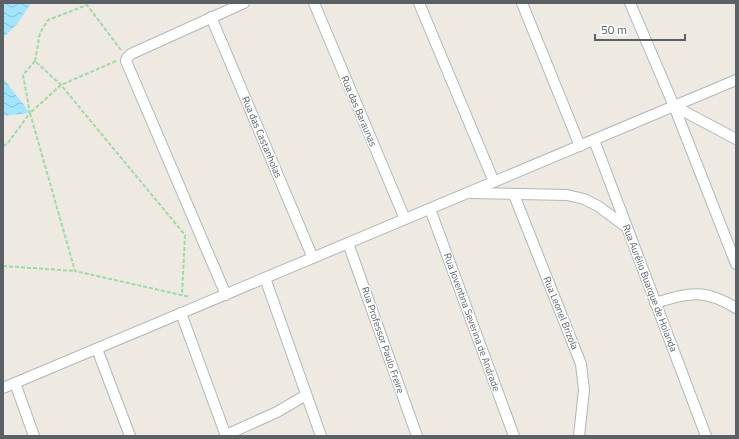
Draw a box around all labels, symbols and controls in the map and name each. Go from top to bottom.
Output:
scale bar [595,16,685,42]
text: 50 m [601,20,627,39]
street label: Rua das Baraunas [337,73,381,149]
street label: Rua das Castanholas [238,94,286,180]
street label: Rua Aurélio Buarque de Holanda [619,222,681,354]
street label: Rua Joventina Severina de Andrade [440,251,504,393]
street label: Rua Leonel Brizola [540,274,582,352]
street label: Rua Professor Paulo Freire [358,285,408,395]

